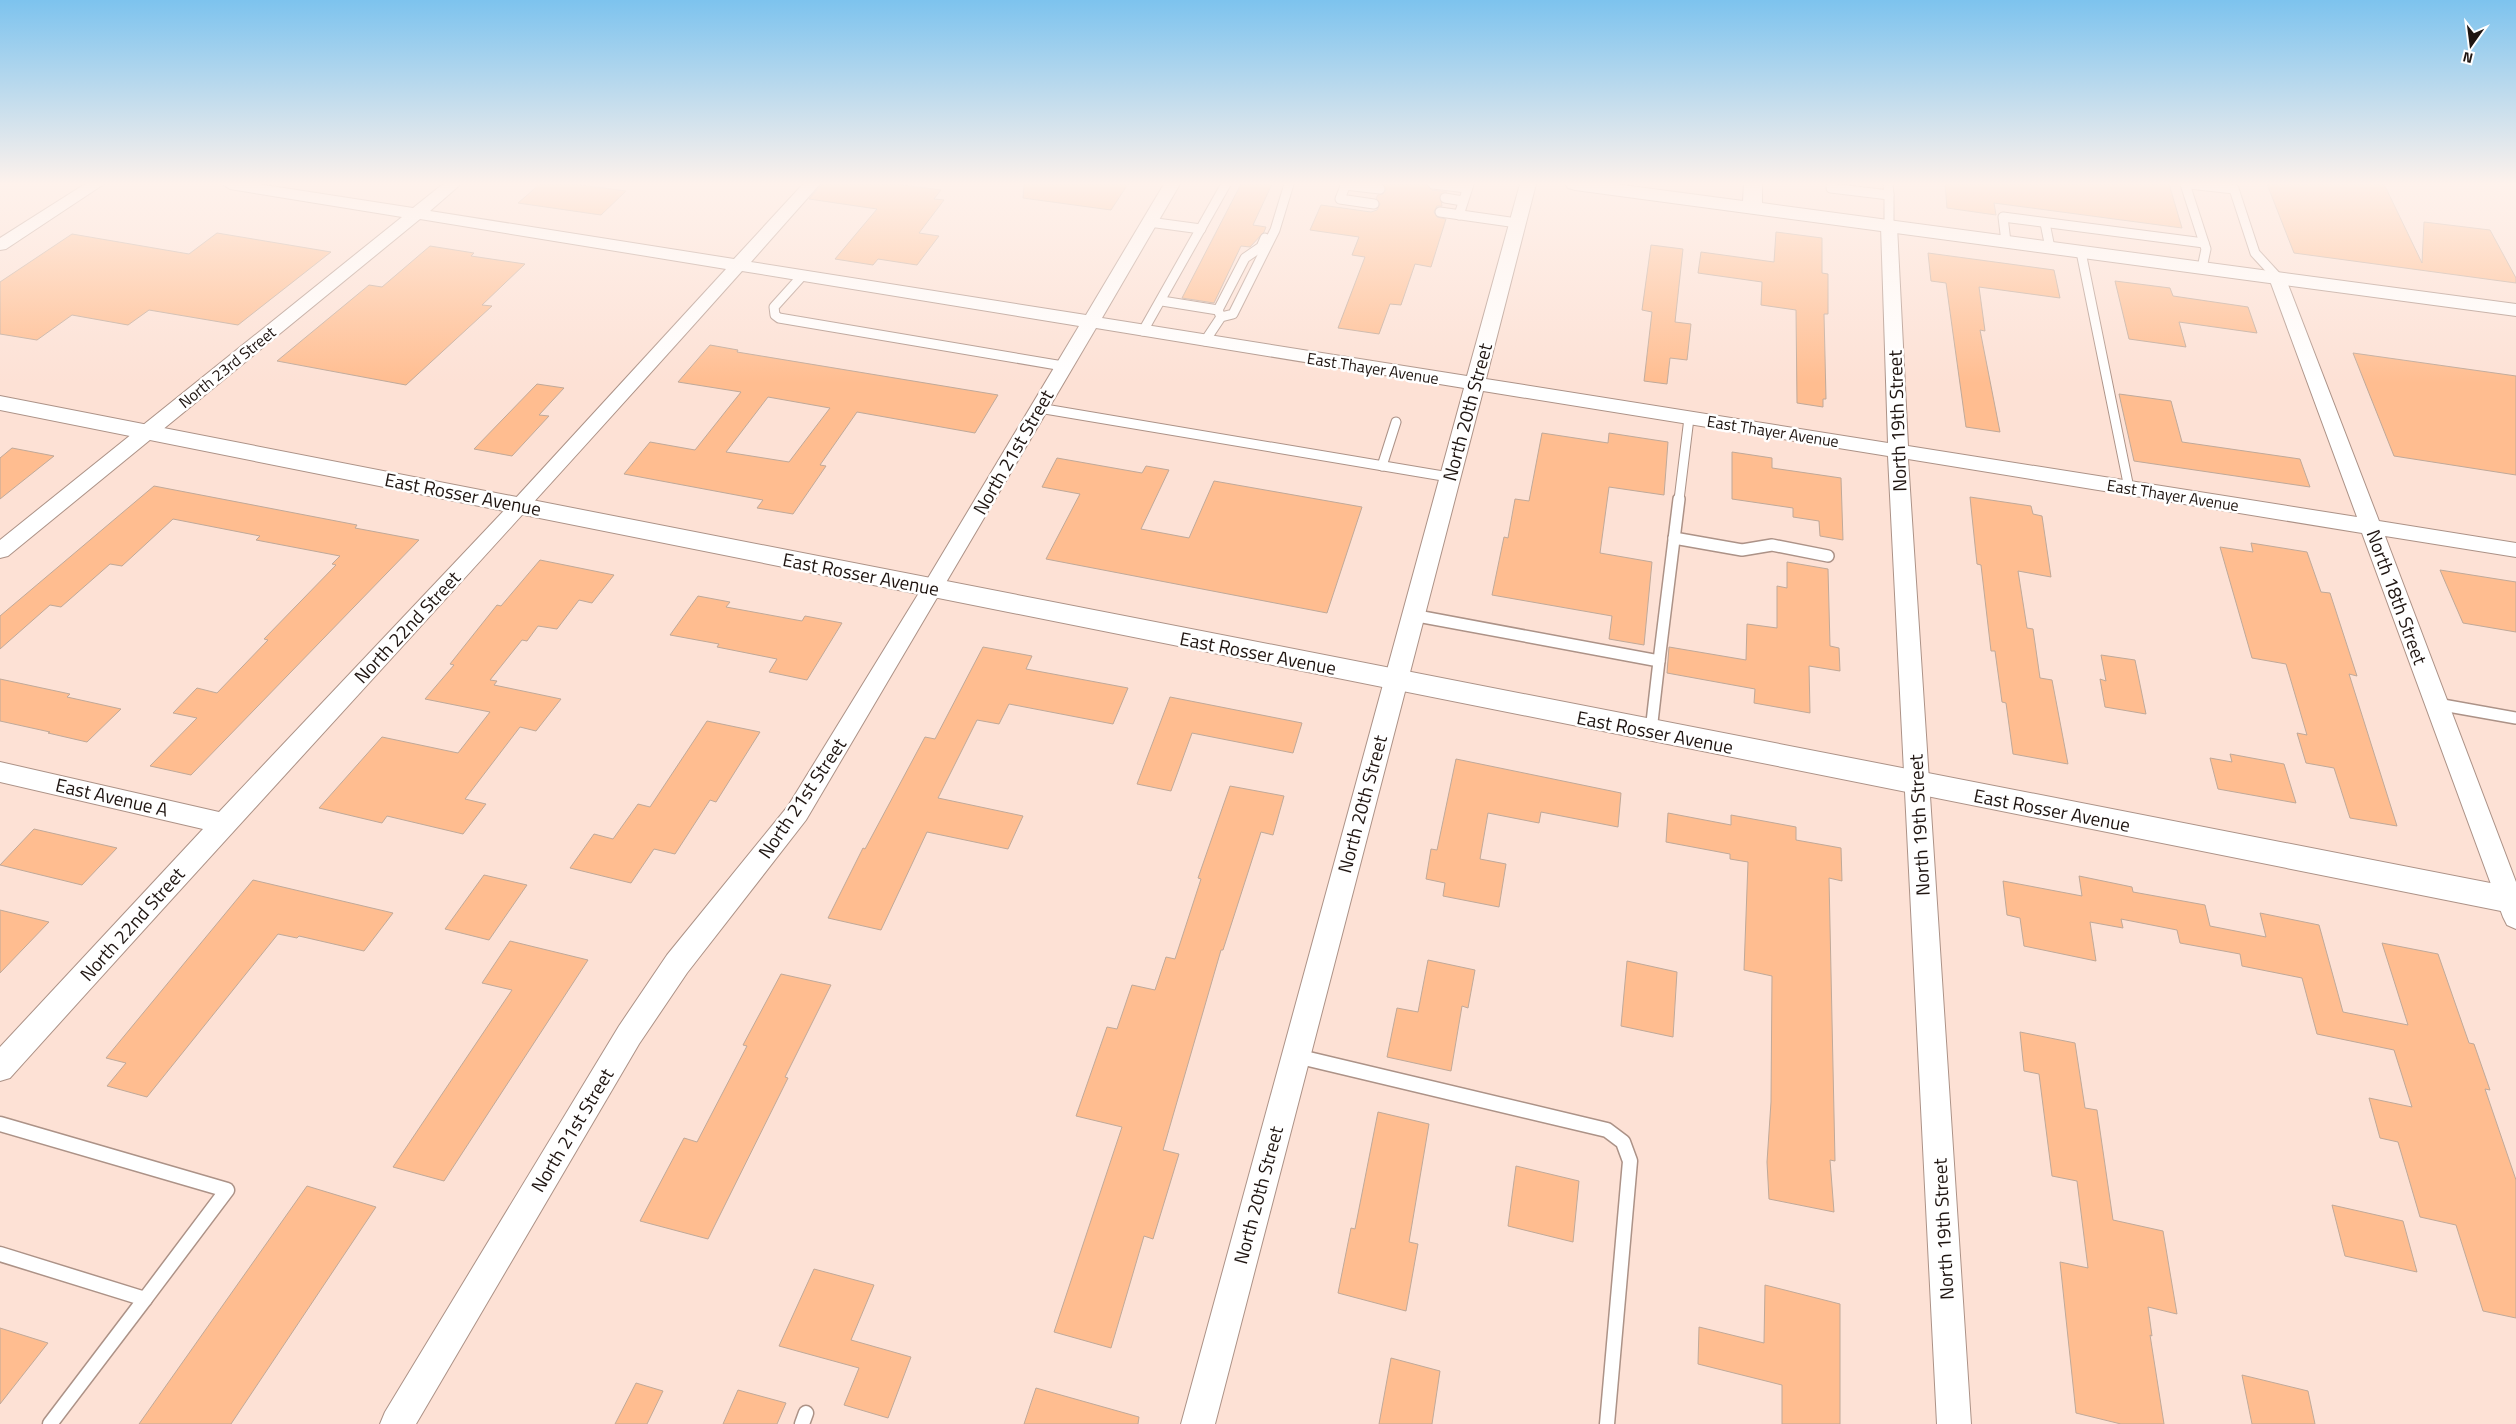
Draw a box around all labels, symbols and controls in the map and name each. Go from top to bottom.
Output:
north arrow [2446,20,2496,70]
text: N [2460,47,2475,69]
street label: North 23rd Street [173,320,281,414]
street label: North 20th Street [1434,339,1499,484]
street label: East Thayer Avenue [1305,346,1441,390]
street label: North 19th Street [1880,349,1913,492]
street label: North 21st Street [965,383,1060,520]
street label: East Thayer Avenue [1705,409,1841,453]
street label: East Rosser Avenue [382,464,544,523]
street label: East Thayer Avenue [2105,473,2241,517]
street label: North 18th Street [2360,525,2435,669]
street label: East Rosser Avenue [780,544,942,603]
street label: North 22nd Street [347,563,467,690]
street label: East Rosser Avenue [1177,623,1339,682]
street label: East Rosser Avenue [1574,702,1736,761]
street label: North 21st Street [750,731,853,864]
street label: North 20th Street [1329,731,1394,876]
street label: North 19th Street [1900,753,1937,897]
street label: East Avenue A [53,769,171,824]
street label: East Rosser Avenue [1971,780,2133,839]
street label: North 22nd Street [72,860,191,987]
street label: North 21st Street [523,1062,620,1197]
street label: North 20th Street [1225,1122,1290,1267]
street label: North 19th Street [1924,1157,1961,1301]

